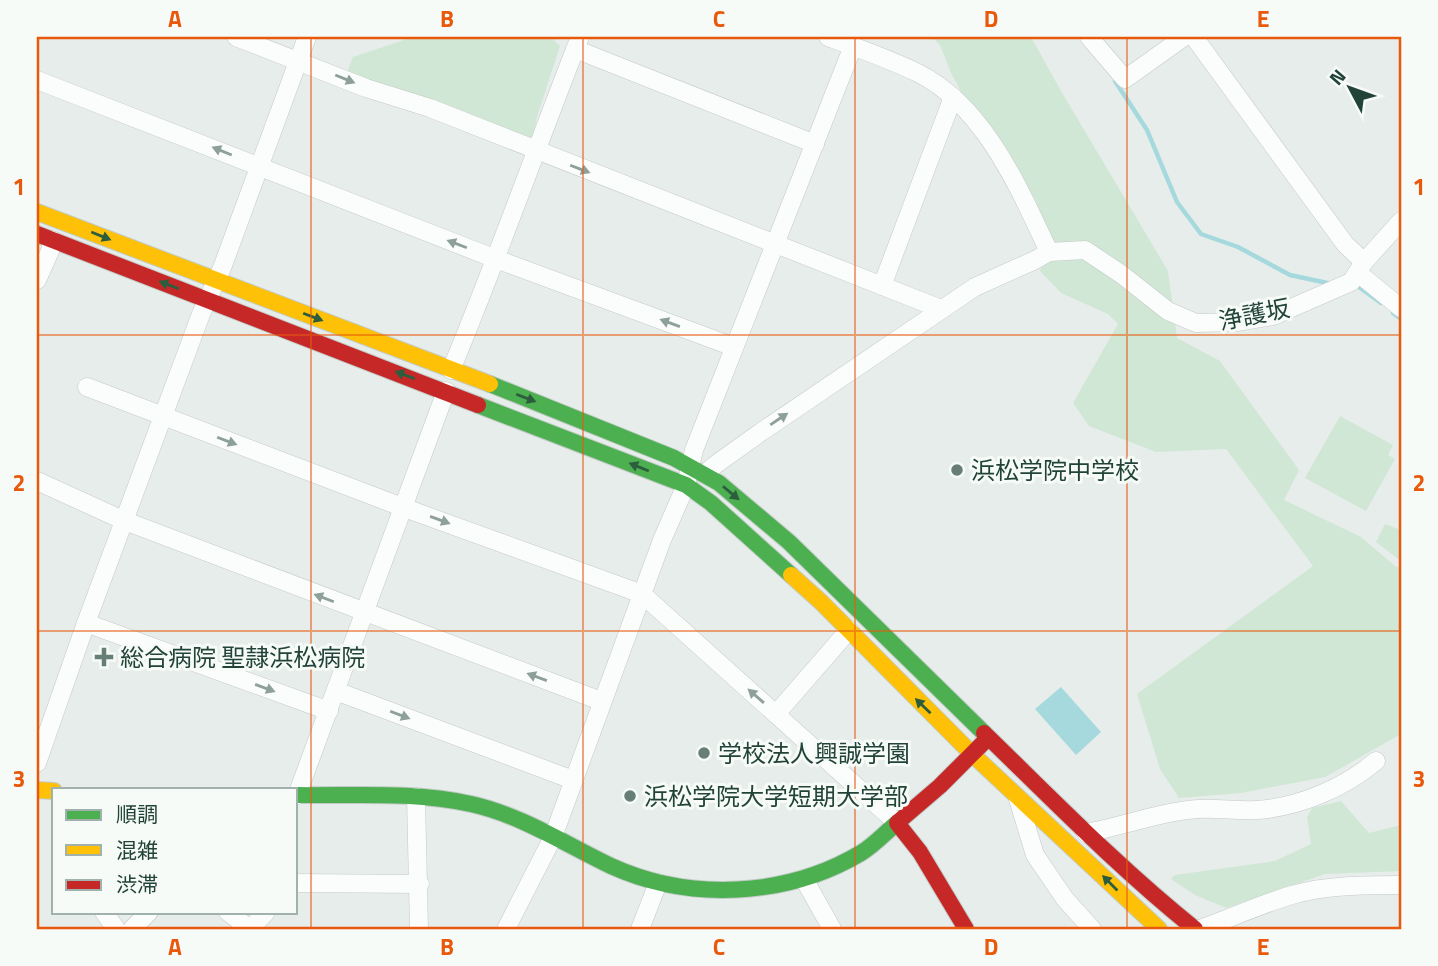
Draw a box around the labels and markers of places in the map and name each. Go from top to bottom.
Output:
place label: 浜松学院中学校 [971,452,1139,488]
marker: 浜松学院中学校 [949,462,965,478]
place label: 総合病院 聖隷浜松病院 [120,639,365,675]
marker: 総合病院 聖隷浜松病院 [94,647,114,667]
place label: 学校法人興誠学園 [718,735,910,771]
marker: 学校法人興誠学園 [696,745,712,761]
place label: 浜松学院大学短期大学部 [644,778,908,814]
marker: 浜松学院大学短期大学部 [622,788,638,804]

